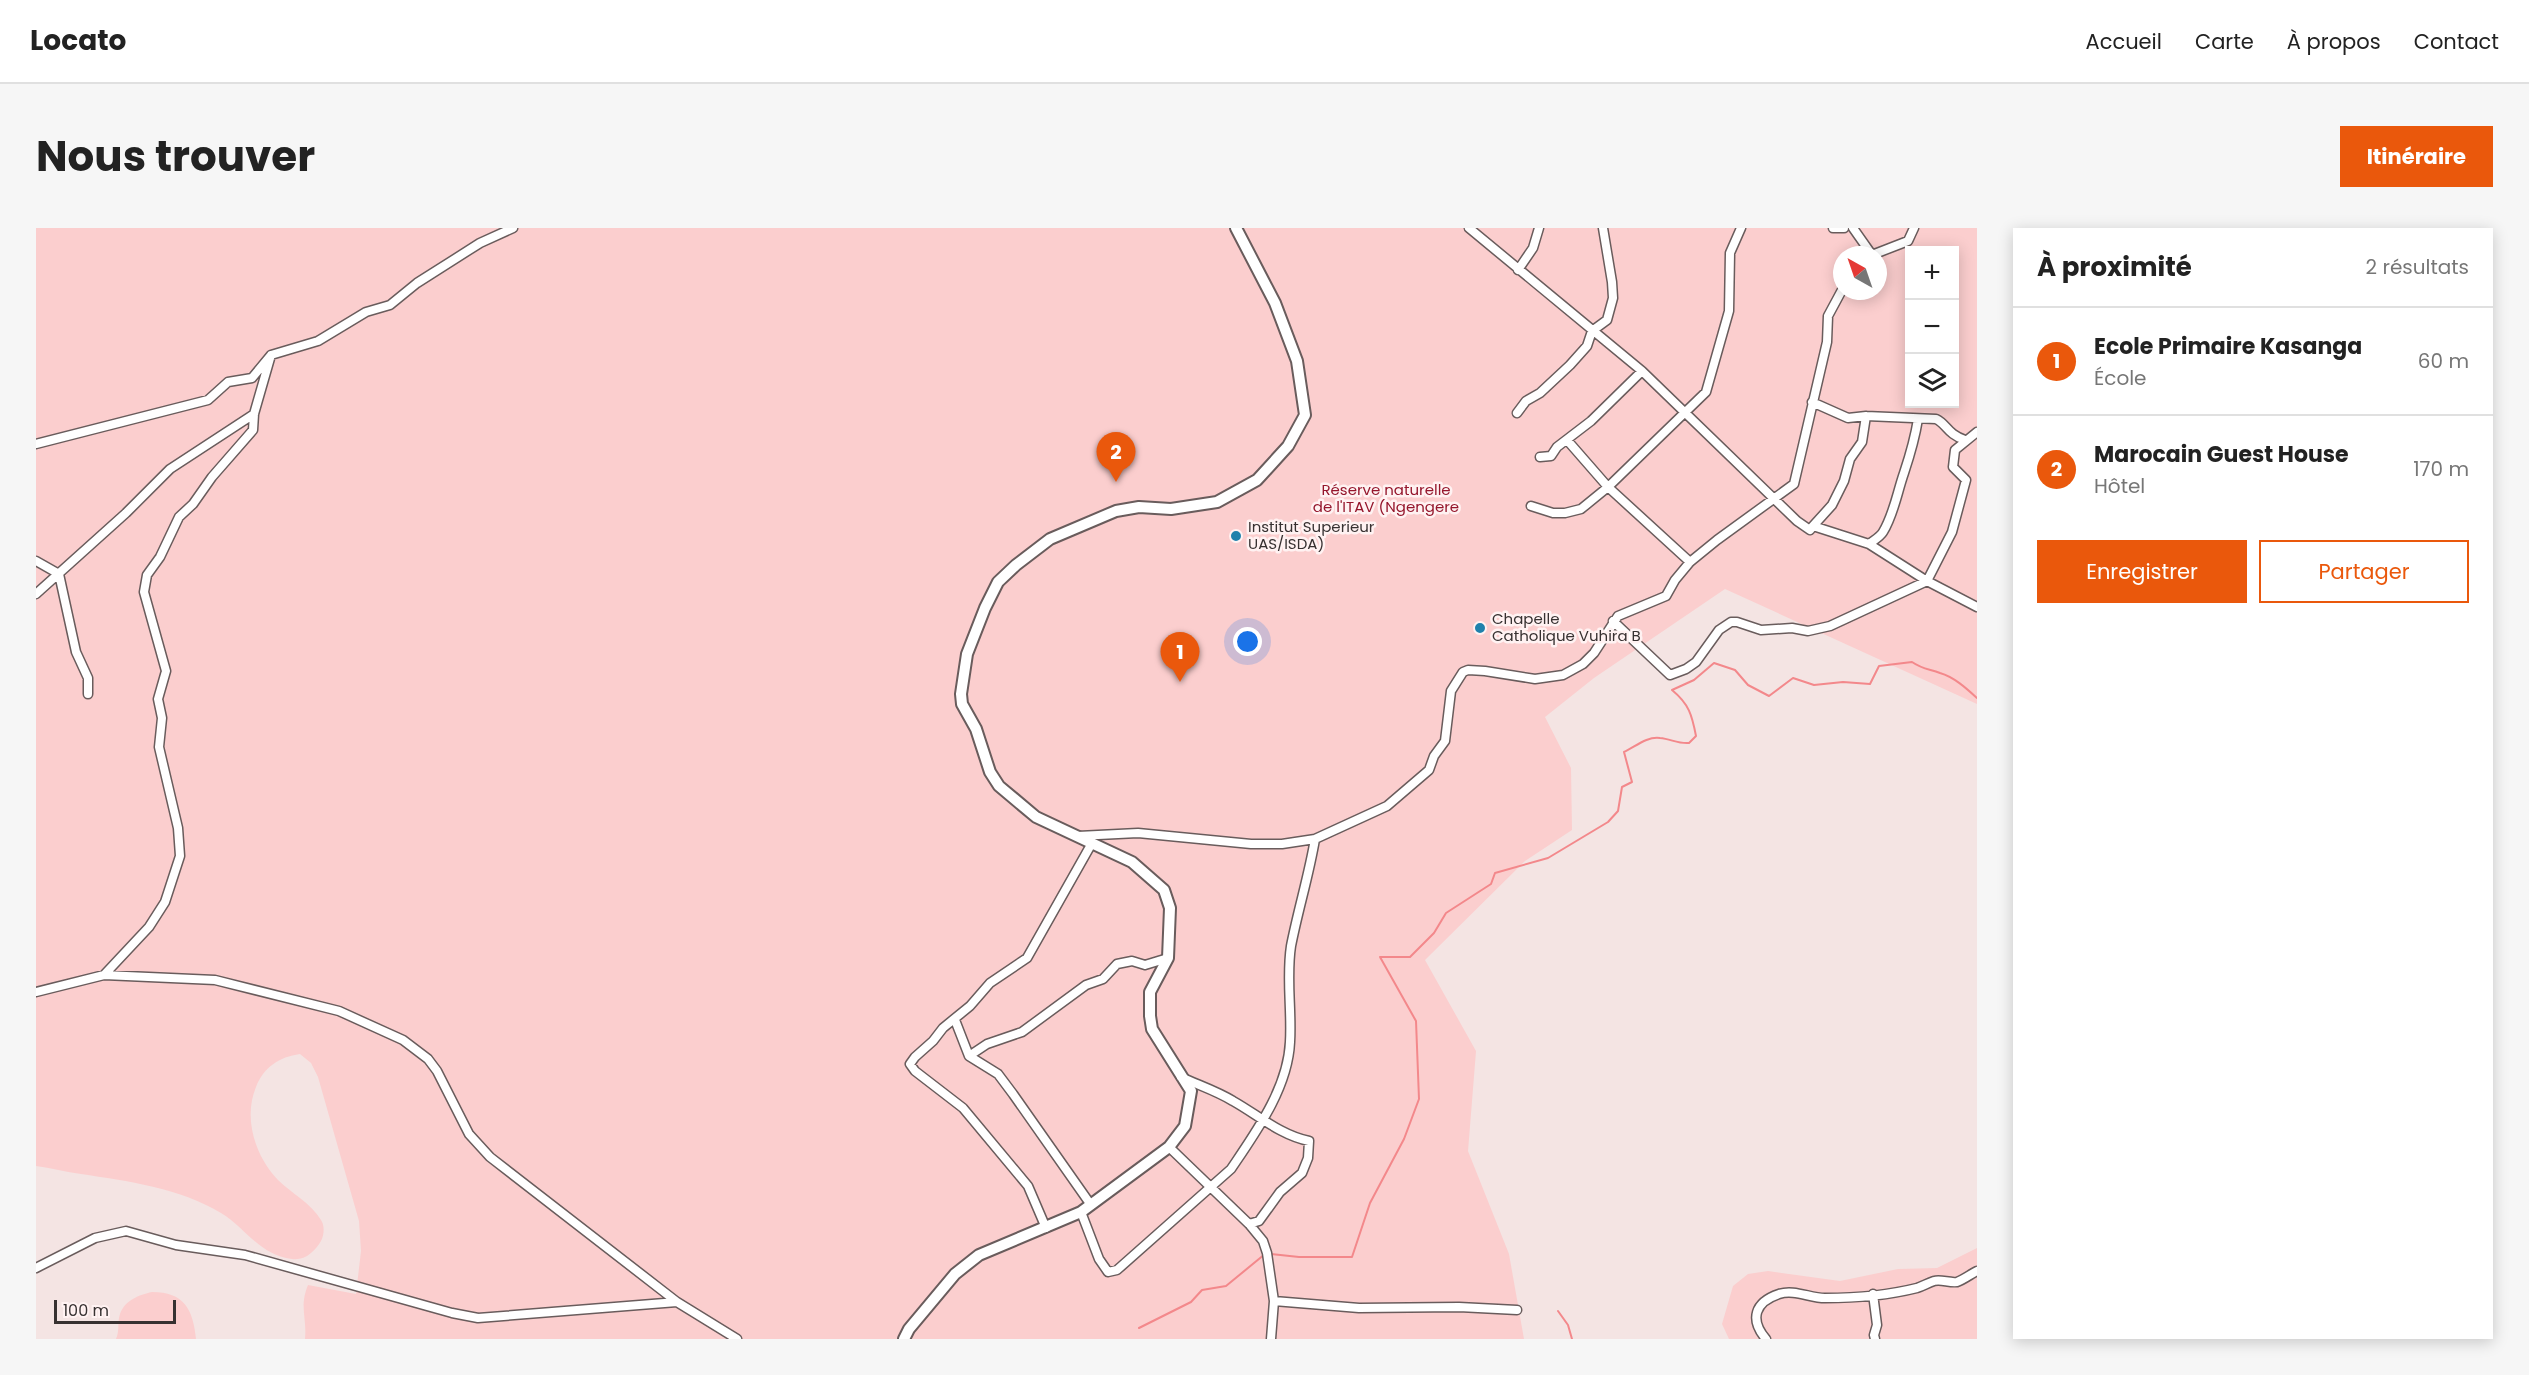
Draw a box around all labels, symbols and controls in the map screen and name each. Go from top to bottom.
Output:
text: Locato [30,21,126,60]
text: Accueil [2085,27,2162,56]
text: Carte [2195,27,2254,56]
text: À propos [2287,27,2381,56]
text: Contact [2414,27,2499,56]
button: Itinéraire [2340,126,2493,187]
text: Nous trouver [36,127,315,186]
north arrow [1833,246,1887,300]
map controls [1905,246,1959,408]
button: + [1905,246,1959,300]
text: À proximité [2037,249,2192,285]
text: 2 résultats [2366,253,2469,281]
button: − [1905,300,1959,354]
text: Ecole Primaire Kasanga [2094,331,2362,362]
text: 1 [2053,347,2060,375]
text: 60 m [2418,347,2469,375]
button: layers [1905,354,1959,408]
text: École [2094,364,2147,392]
pin: 2 [1096,432,1136,482]
text: Marocain Guest House [2094,439,2349,470]
text: 2 [2051,455,2062,483]
text: 170 m [2413,455,2469,483]
text: Hôtel [2094,472,2145,500]
park label: Réserve naturelle de l'ITAV (Ngengere [1313,479,1459,517]
place label: Institut Superieur UAS/ISDA) [1248,516,1375,554]
marker: Institut Superieur UAS/ISDA) [1229,529,1243,543]
button: Enregistrer [2037,540,2247,603]
button: Partager [2259,540,2469,603]
place label: Chapelle Catholique Vuhira B [1492,608,1641,646]
marker: Chapelle Catholique Vuhira B [1473,621,1487,635]
your location [1233,627,1262,656]
pin: 1 [1160,632,1200,682]
scale bar [54,1297,176,1324]
text: 100 m [63,1299,109,1322]

